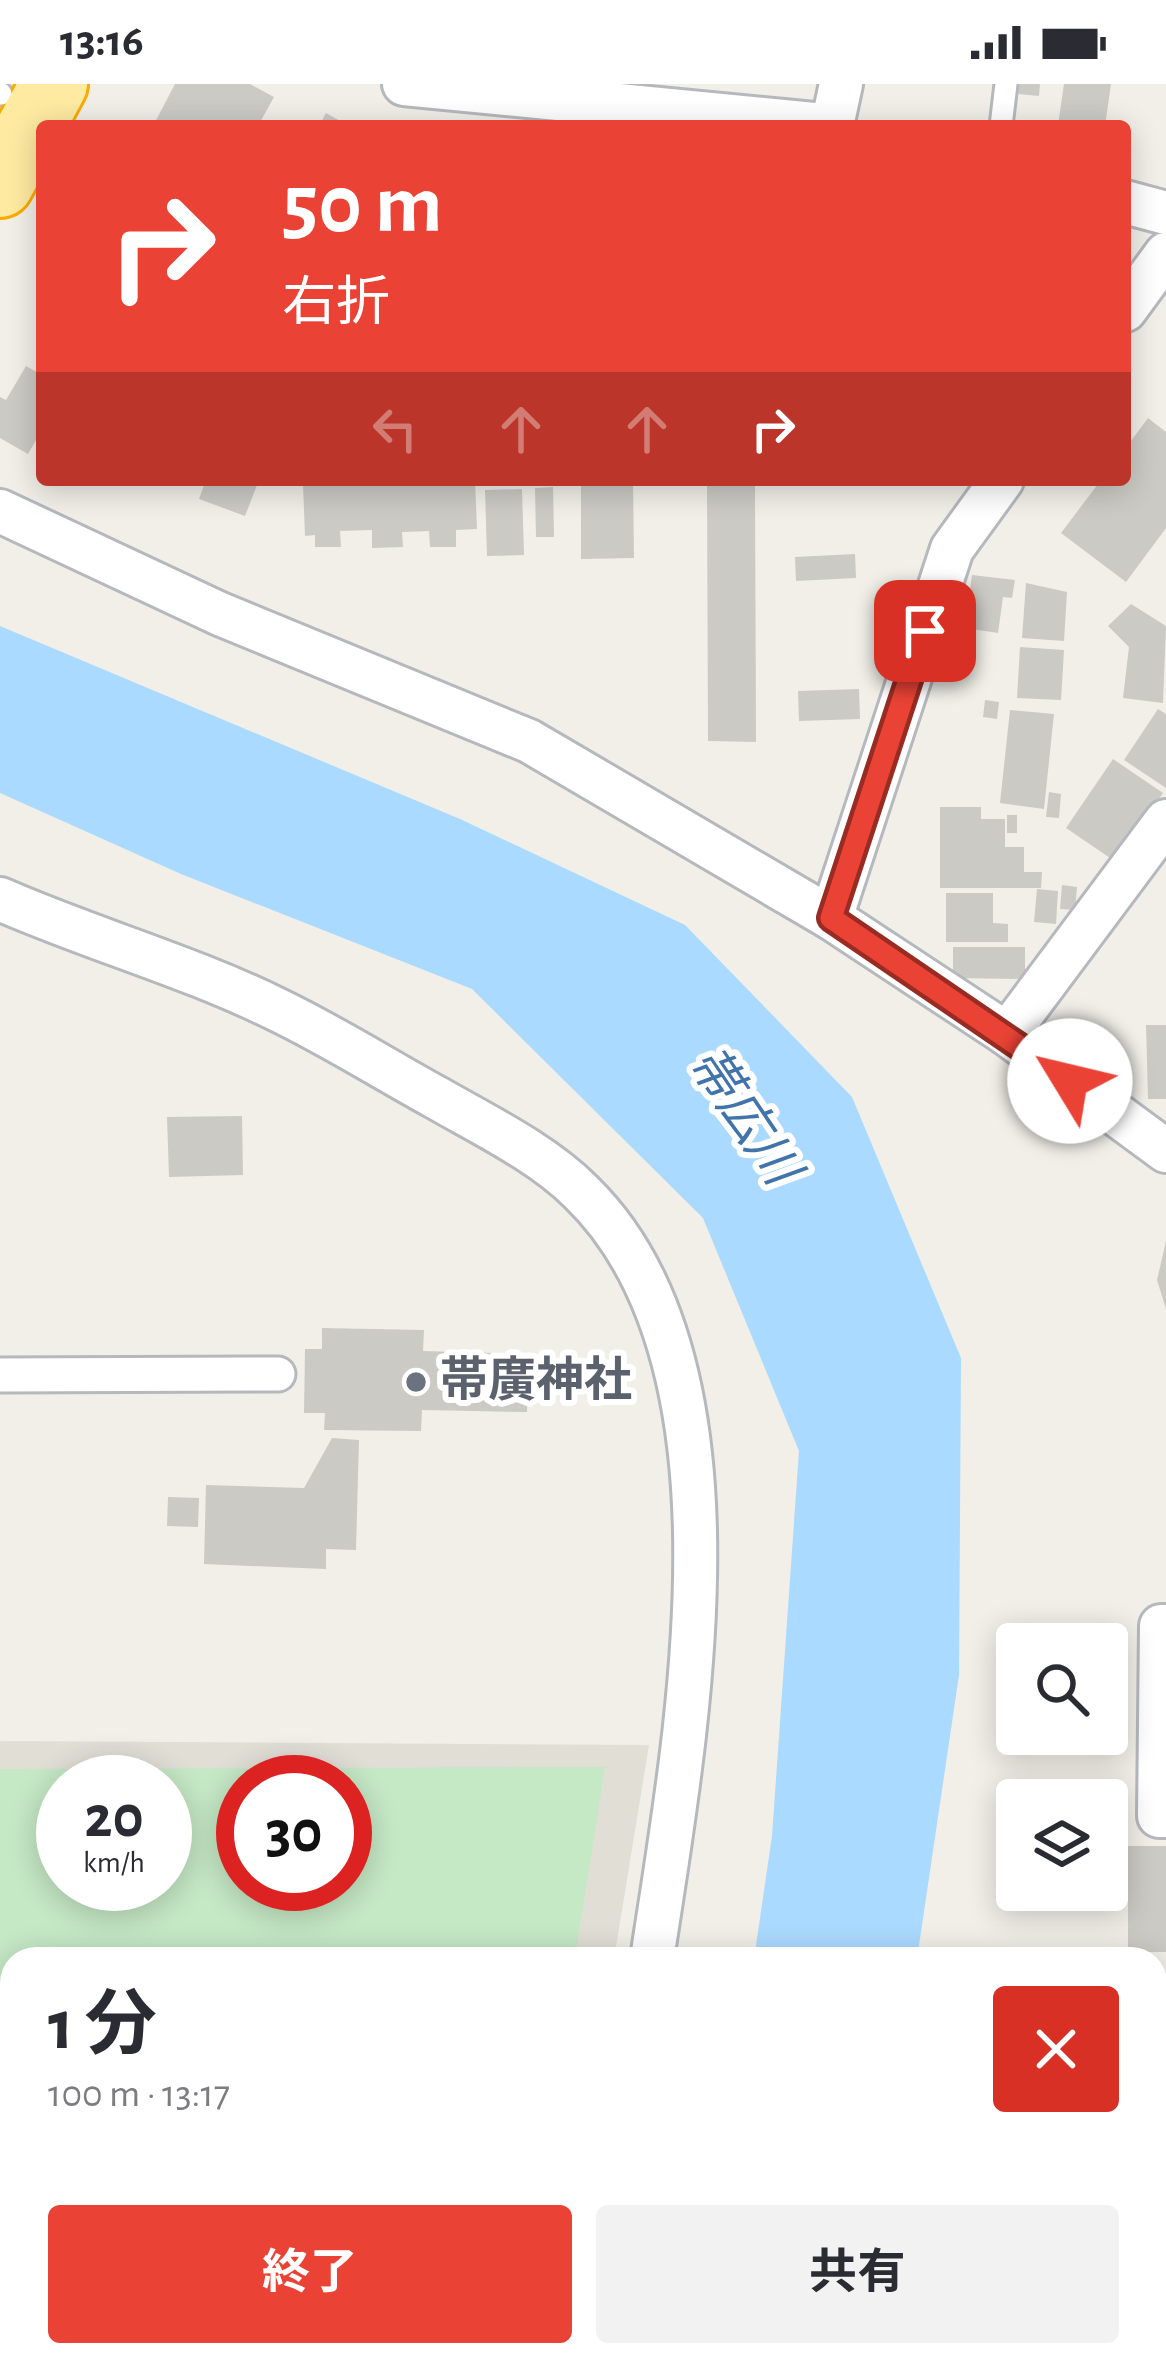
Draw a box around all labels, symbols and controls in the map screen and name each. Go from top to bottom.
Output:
text: 13:16 [60,19,144,64]
text: 50 m [282,164,443,248]
icon: right [84,168,240,324]
text: 右折 [282,277,390,331]
icon: left [362,396,428,462]
icon: ahead [488,396,554,462]
icon: ahead [614,396,680,462]
icon: right [740,396,806,462]
pin [874,580,976,682]
icon: arrive [892,598,958,664]
position arrow [1007,1018,1133,1144]
water label: 帯広川 [679,1037,811,1198]
place label: 帯廣神社 [440,1354,632,1406]
marker: 帯廣神社 [403,1369,429,1395]
map controls [996,1623,1128,1911]
button: search [996,1623,1128,1755]
speed limit sign: 30 [216,1755,372,1911]
button: layers [996,1779,1128,1911]
text: 20 [84,1788,144,1848]
text: km/h [83,1848,145,1878]
button: close [993,1986,1119,2112]
text: 1 分 [48,1990,157,2062]
text: 100 m · 13:17 [48,2075,230,2114]
button: 終了 [48,2205,572,2343]
button: 共有 [596,2205,1119,2343]

